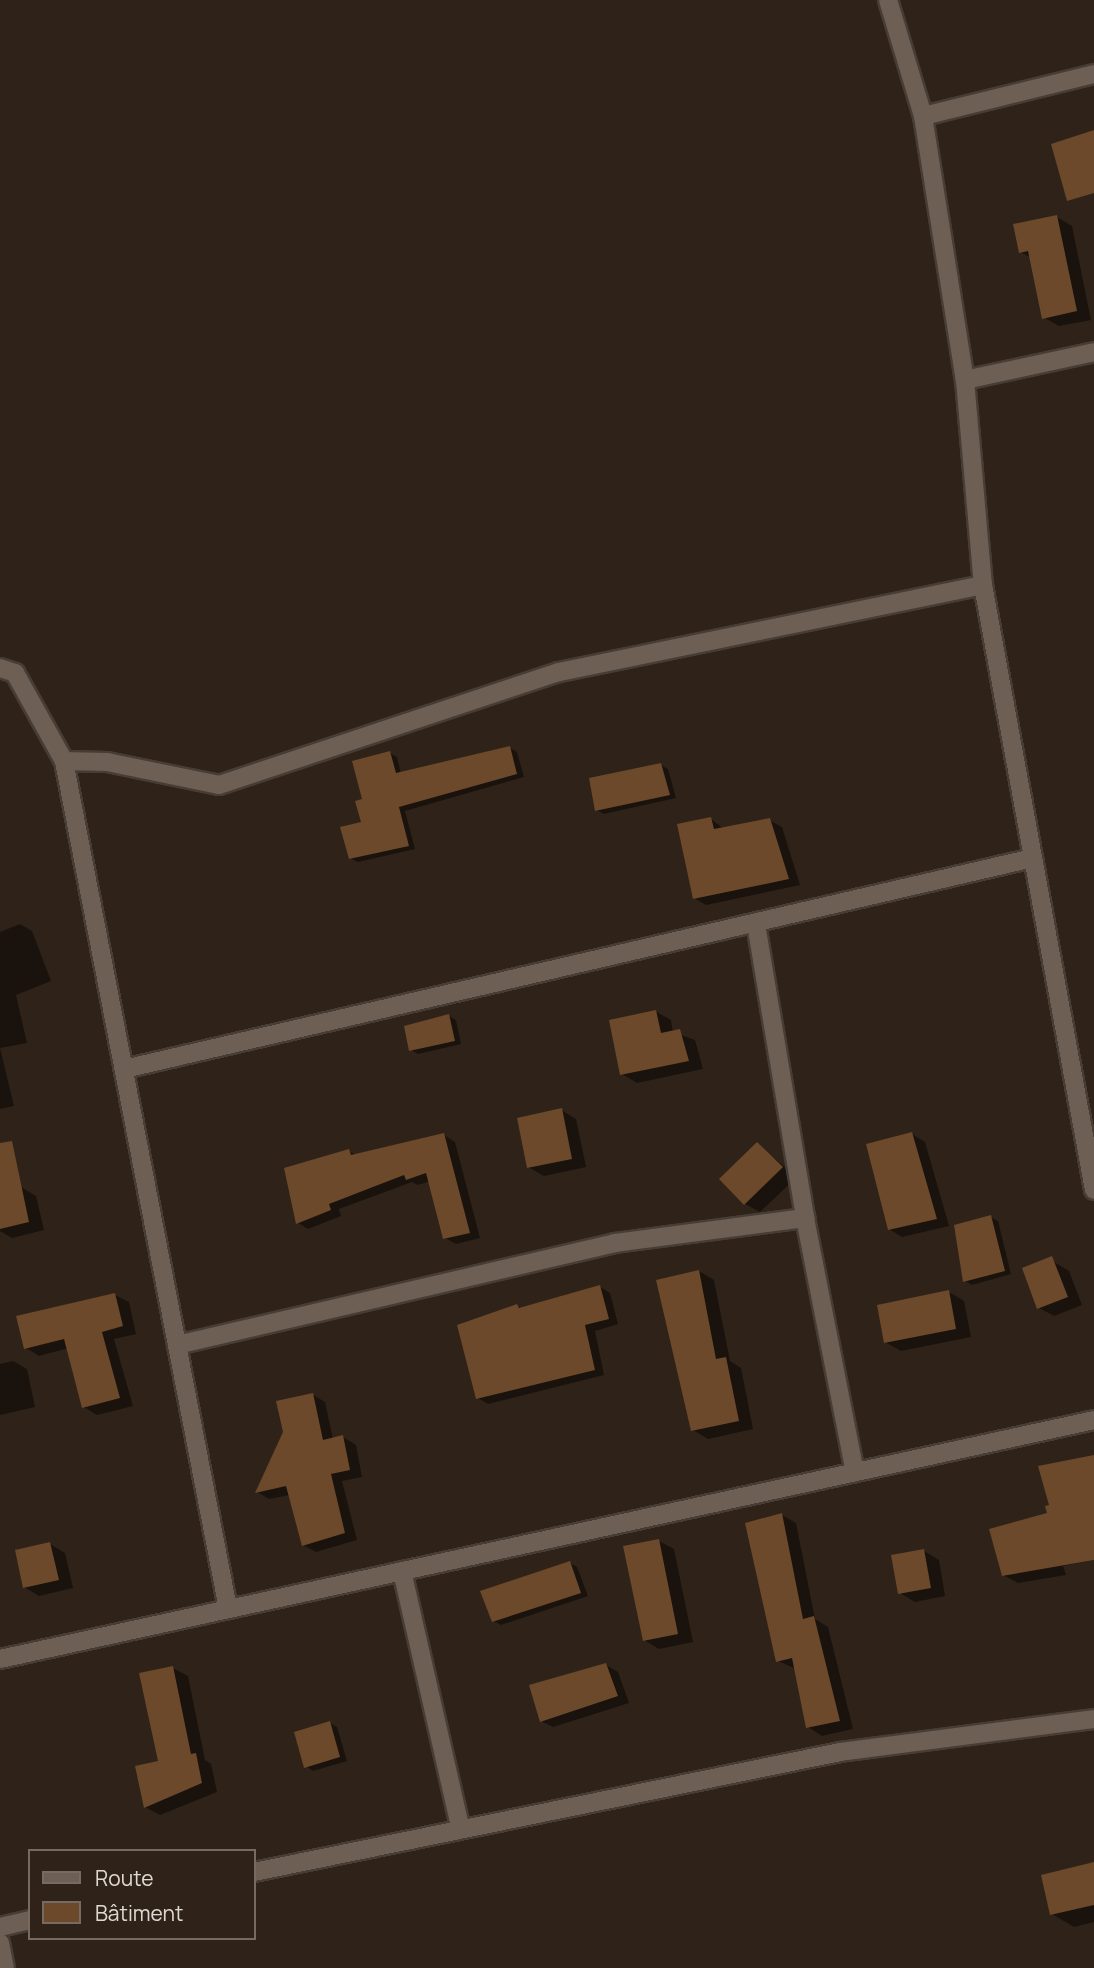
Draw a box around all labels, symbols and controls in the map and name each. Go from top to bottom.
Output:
legend [28,1849,256,1940]
text: Route [95,1864,153,1892]
text: Bâtiment [95,1899,183,1927]

